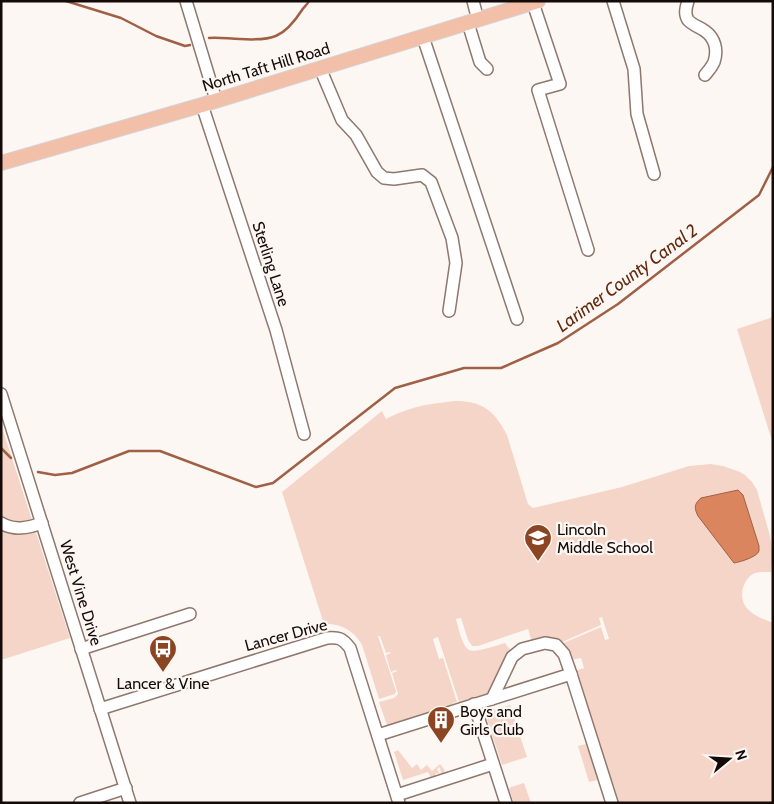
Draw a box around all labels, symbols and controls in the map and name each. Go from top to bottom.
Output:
street label: North Taft Hill Road [200,39,332,95]
street label: Sterling Lane [248,219,294,309]
water label: Larimer County Canal 2 [552,219,702,337]
place label: Lincoln Middle School [557,520,653,557]
school or university icon: Lincoln Middle School [523,523,553,562]
street label: West Vine Drive [56,538,106,648]
street label: Lancer Drive [243,615,329,655]
bus stop icon: Lancer & Vine [148,634,178,673]
place label: Lancer & Vine [116,674,210,693]
place label: Boys and Girls Club [460,702,524,739]
building icon: Boys and Girls Club [426,705,456,744]
north arrow [704,734,754,784]
text: N [731,747,751,762]

